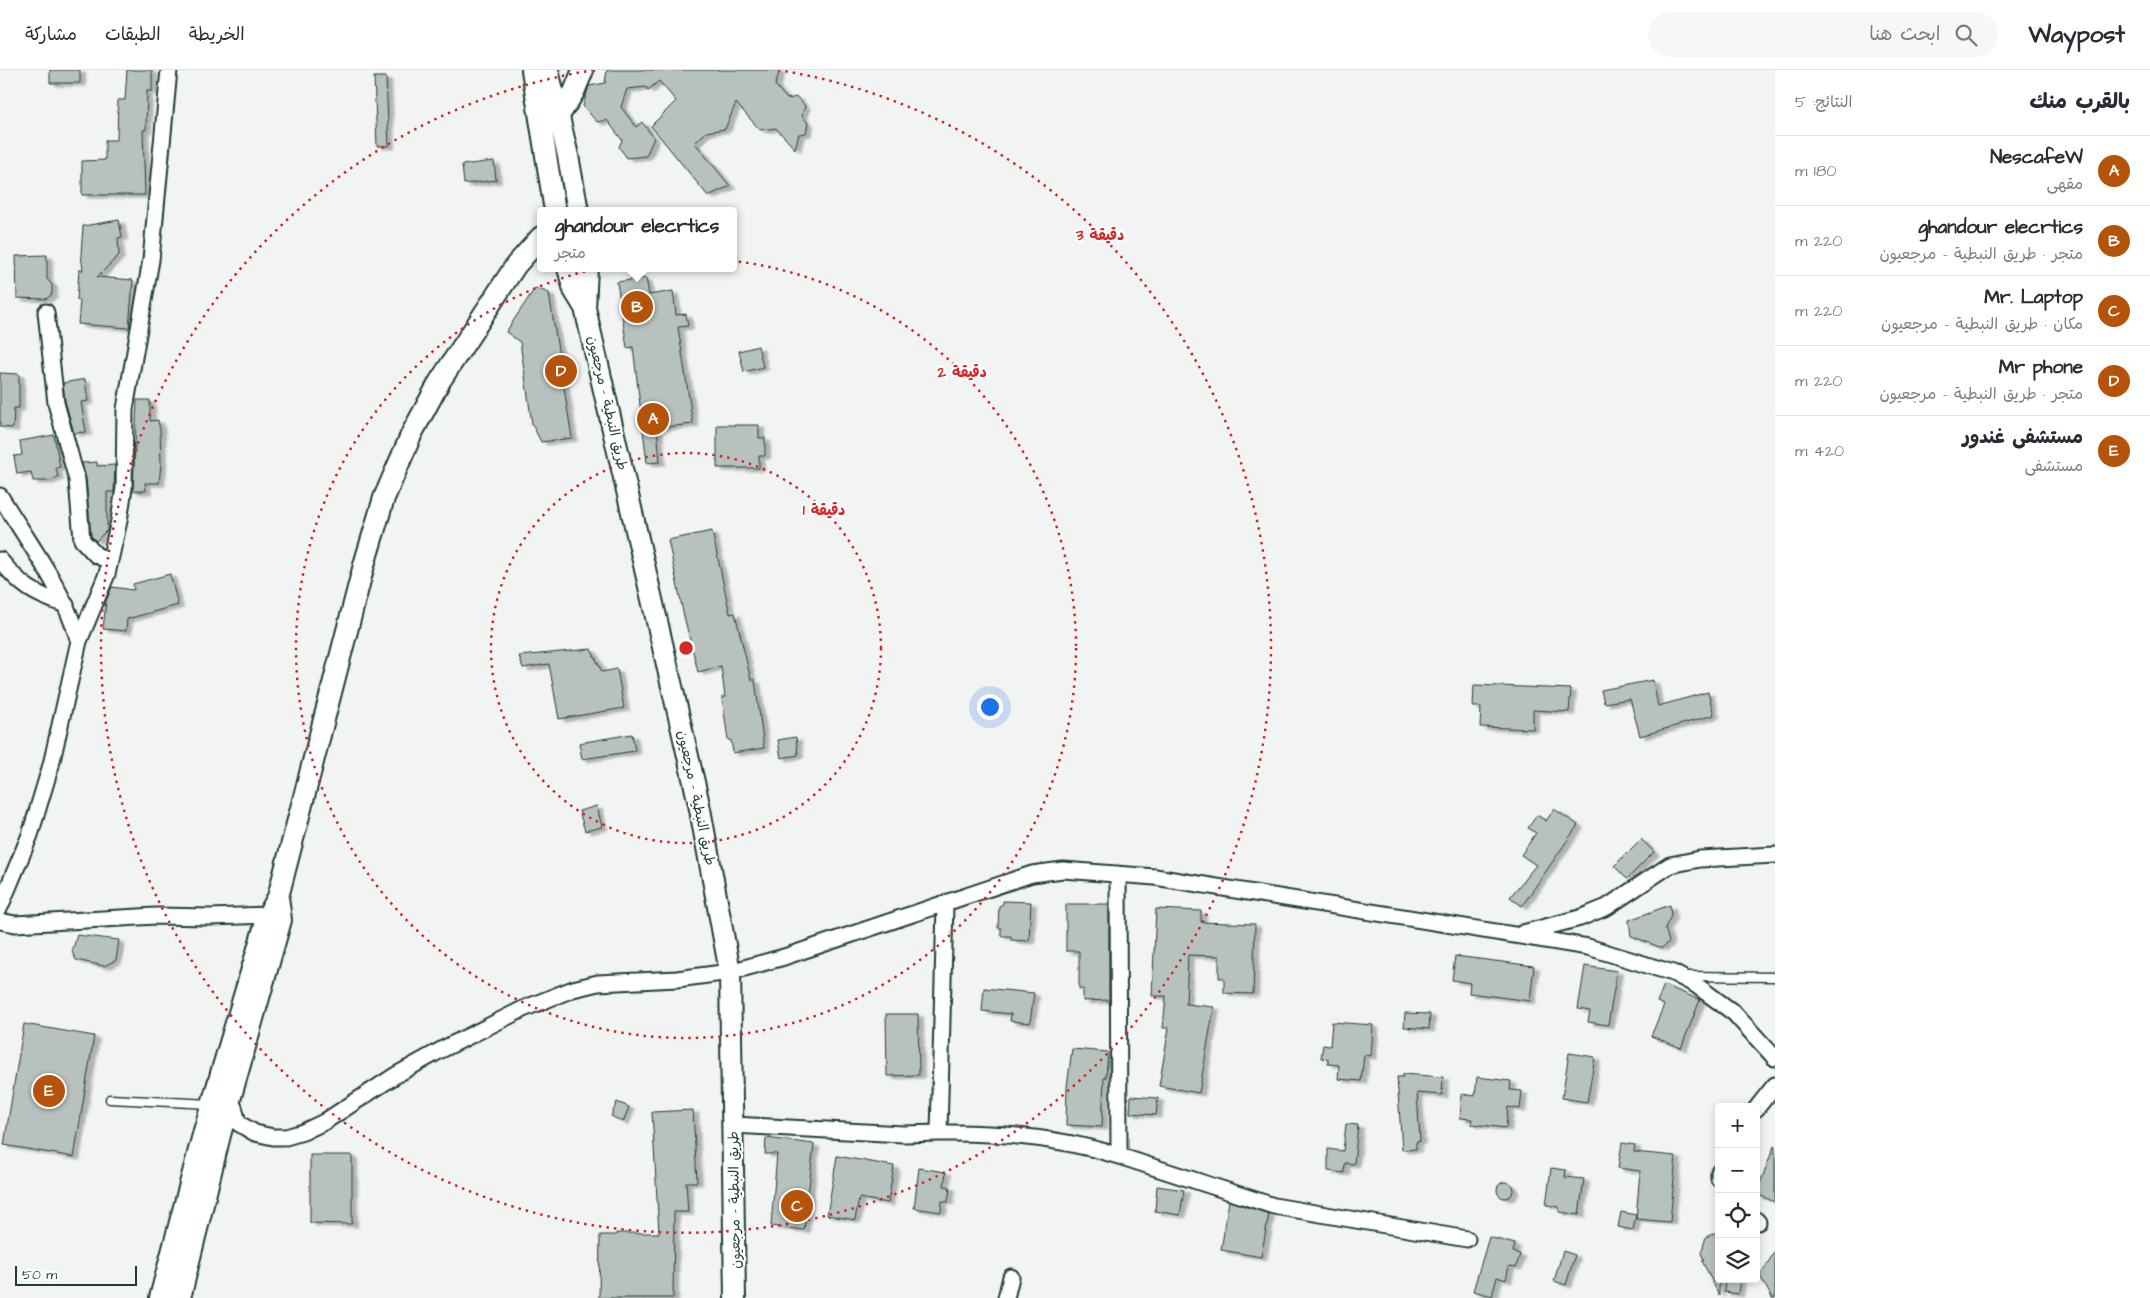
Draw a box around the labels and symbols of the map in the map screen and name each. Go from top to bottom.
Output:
text: 3 دقيقة [1075,225,1124,246]
pin: B [621,288,653,326]
street label: طريق النبطية - مرجعيون [582,334,632,472]
pin: D [545,352,577,390]
text: 2 دقيقة [936,362,987,383]
pin: A [637,400,669,438]
text: 1 دقيقة [803,500,845,521]
centre of rings [677,639,695,657]
your location [977,694,1003,720]
street label: طريق النبطية - مرجعيون [672,729,720,867]
pin: E [33,1072,65,1110]
street label: طريق النبطية - مرجعيون [724,1131,746,1269]
pin: C [781,1187,813,1225]
scale bar [15,1263,138,1286]

